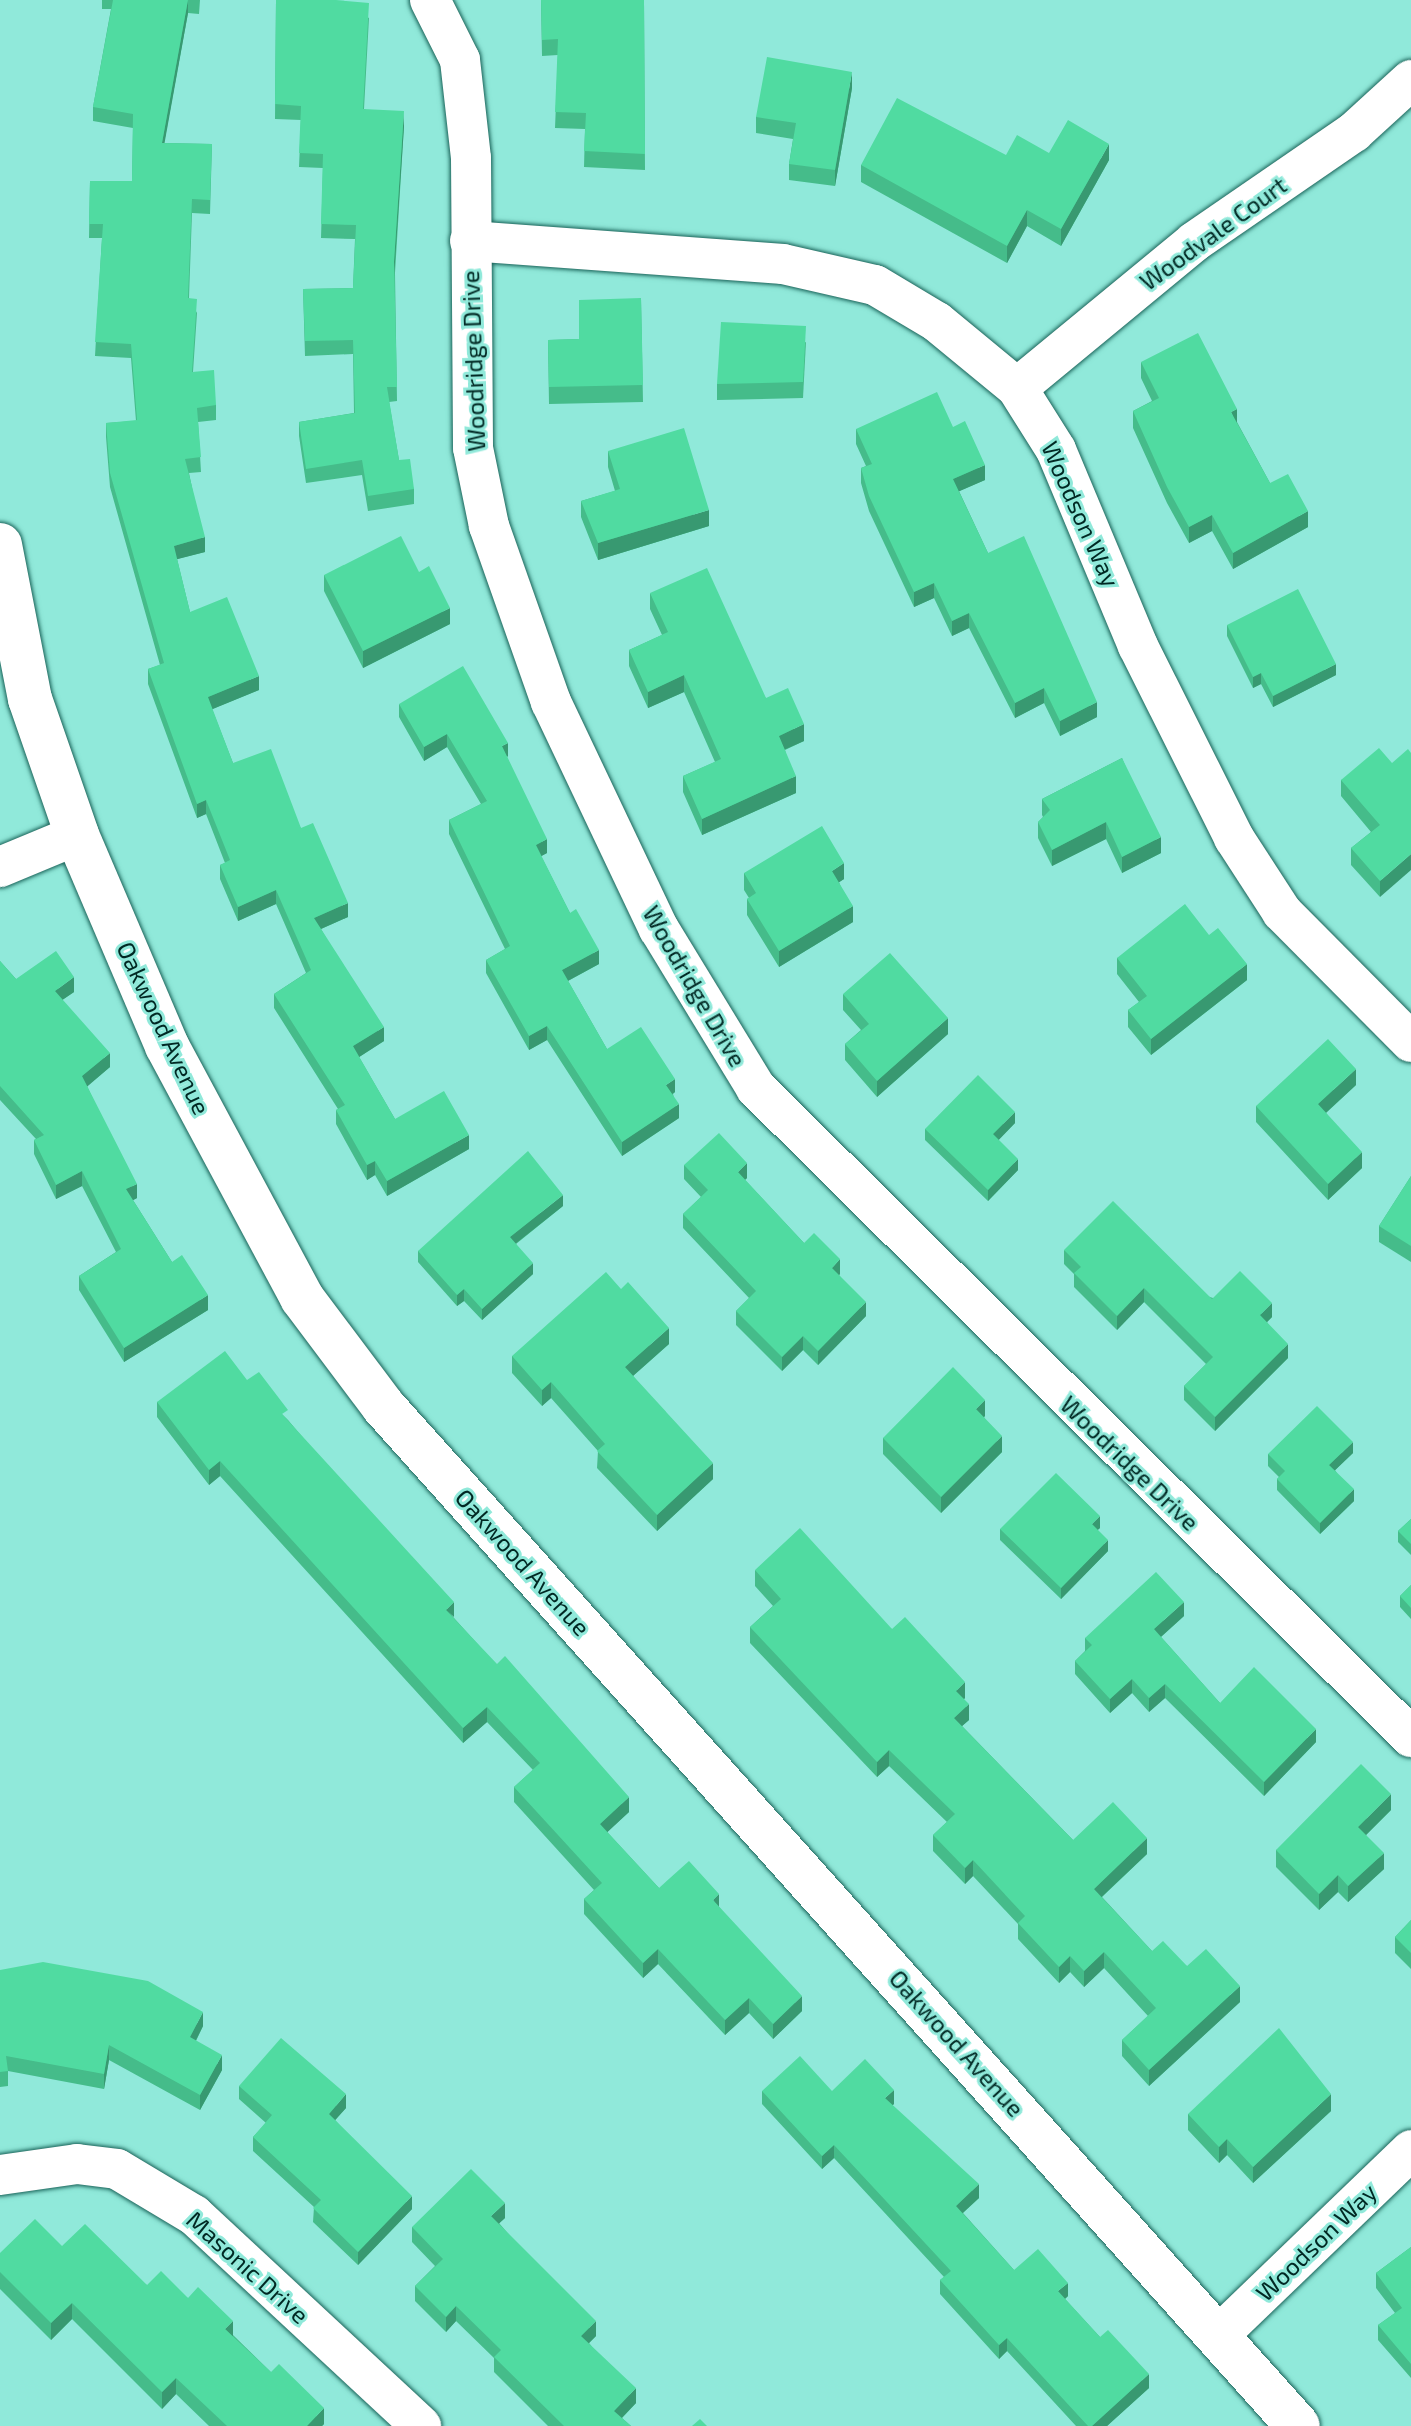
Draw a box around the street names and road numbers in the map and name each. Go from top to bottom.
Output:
street label: Woodvale Court [1134,170,1292,296]
street label: Woodridge Drive [455,270,491,452]
street label: Woodson Way [1036,437,1126,591]
street label: Woodridge Drive [637,900,753,1072]
street label: Oakwood Avenue [111,937,217,1119]
street label: Woodridge Drive [1055,1390,1205,1536]
street label: Oakwood Avenue [449,1483,597,1641]
street label: Oakwood Avenue [883,1964,1031,2122]
street label: Woodson Way [1250,2177,1382,2307]
street label: Masonic Drive [181,2205,315,2329]

